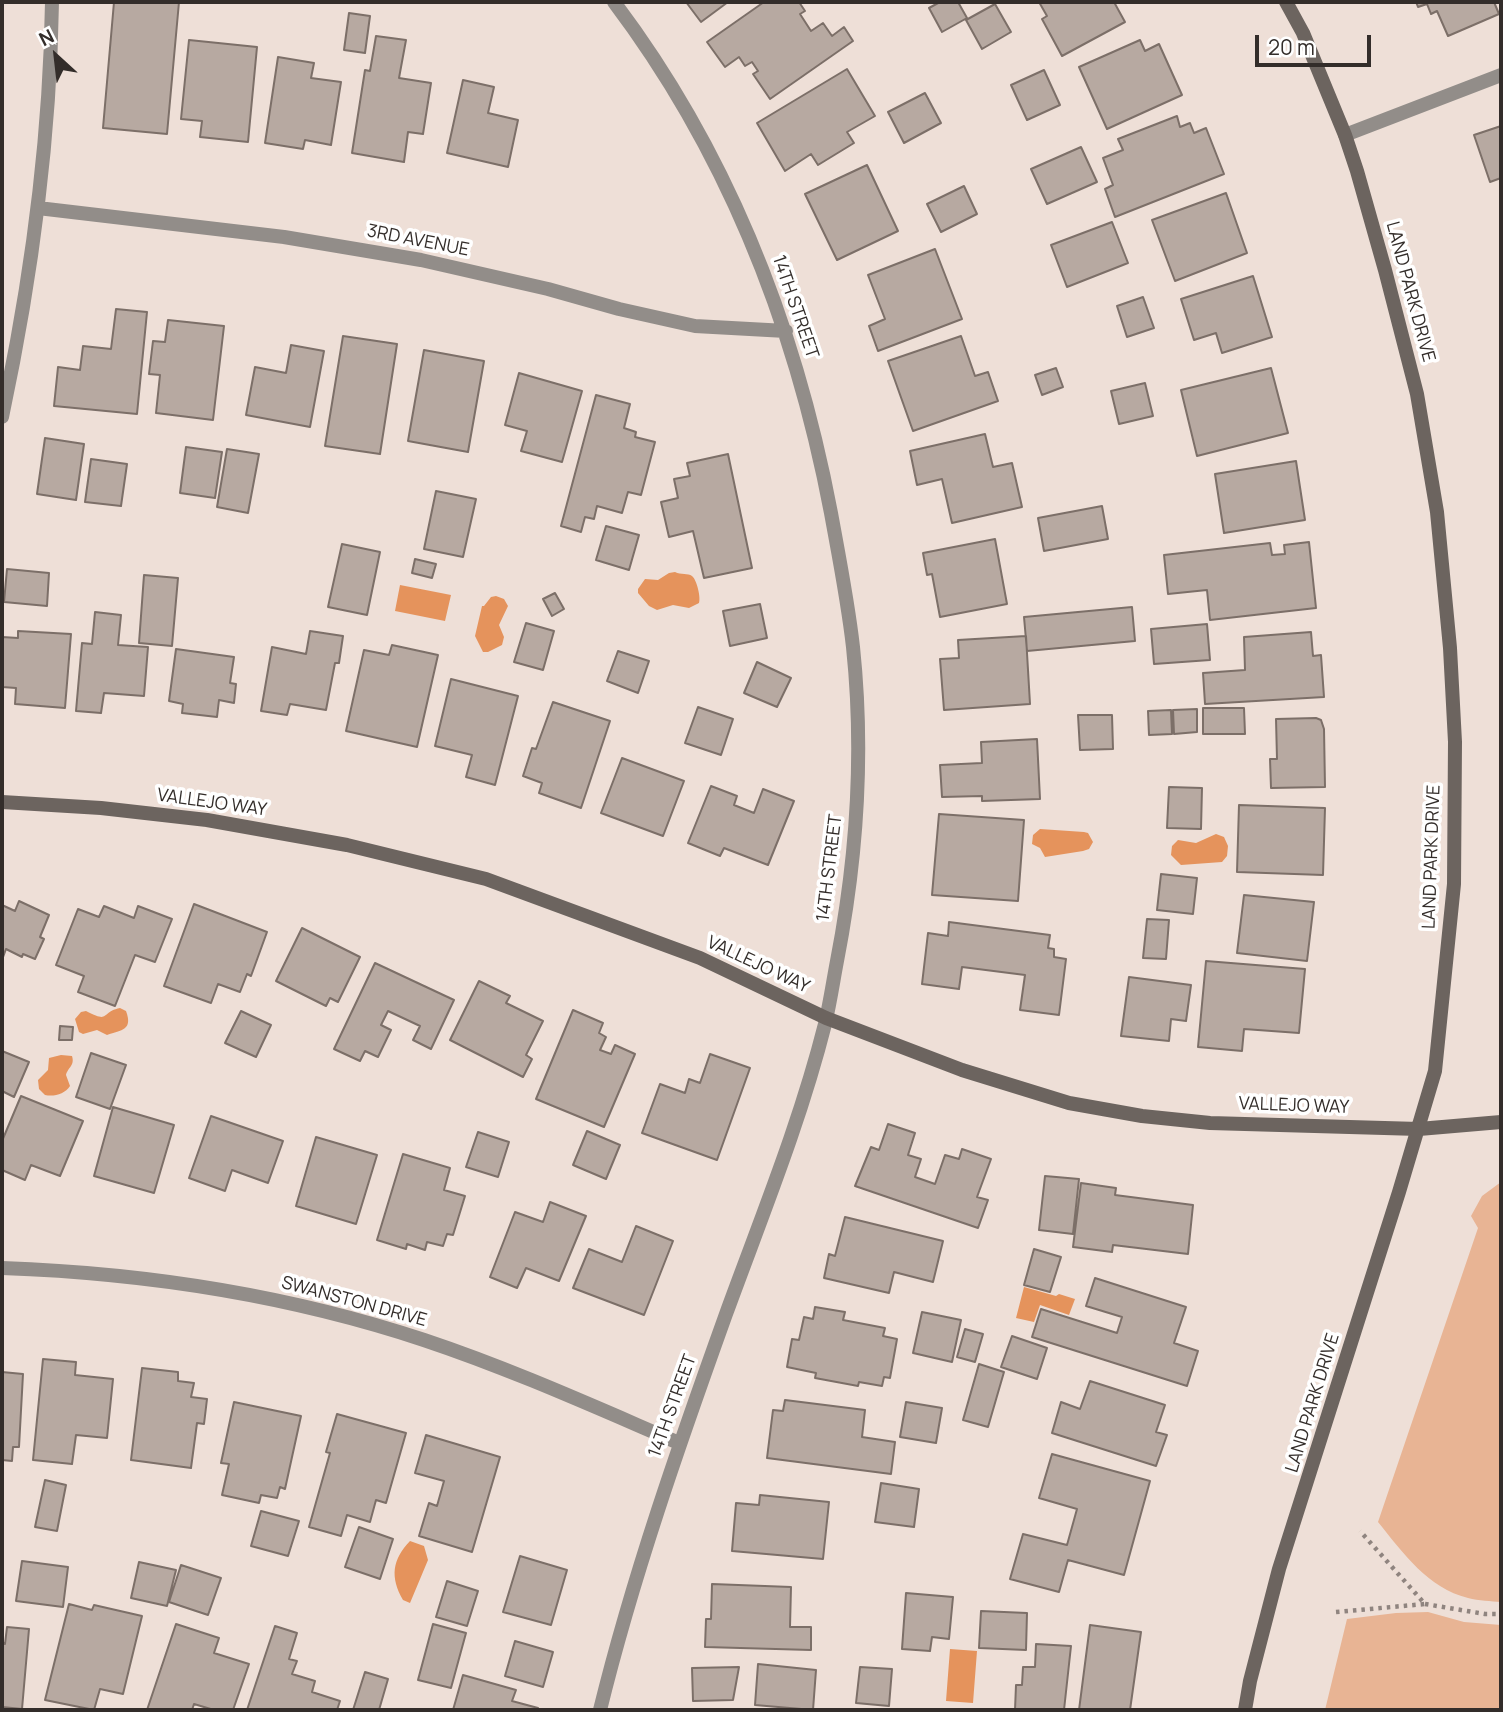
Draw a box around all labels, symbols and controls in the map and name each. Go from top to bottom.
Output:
north arrow [21,21,91,91]
scale bar [1258,21,1374,65]
text: N [34,23,58,52]
text: 20 m [1268,33,1315,61]
street label: LAND PARK DRIVE [1381,219,1439,365]
street label: 3RD AVENUE [365,221,471,261]
street label: 14TH STREET [767,253,823,361]
street label: LAND PARK DRIVE [1419,784,1445,930]
street label: VALLEJO WAY [156,785,268,821]
street label: 14TH STREET [813,813,847,923]
street label: VALLEJO WAY [703,932,813,998]
street label: VALLEJO WAY [1238,1093,1350,1119]
street label: SWANSTON DRIVE [279,1272,429,1332]
street label: LAND PARK DRIVE [1282,1331,1344,1475]
street label: 14TH STREET [644,1352,702,1460]

